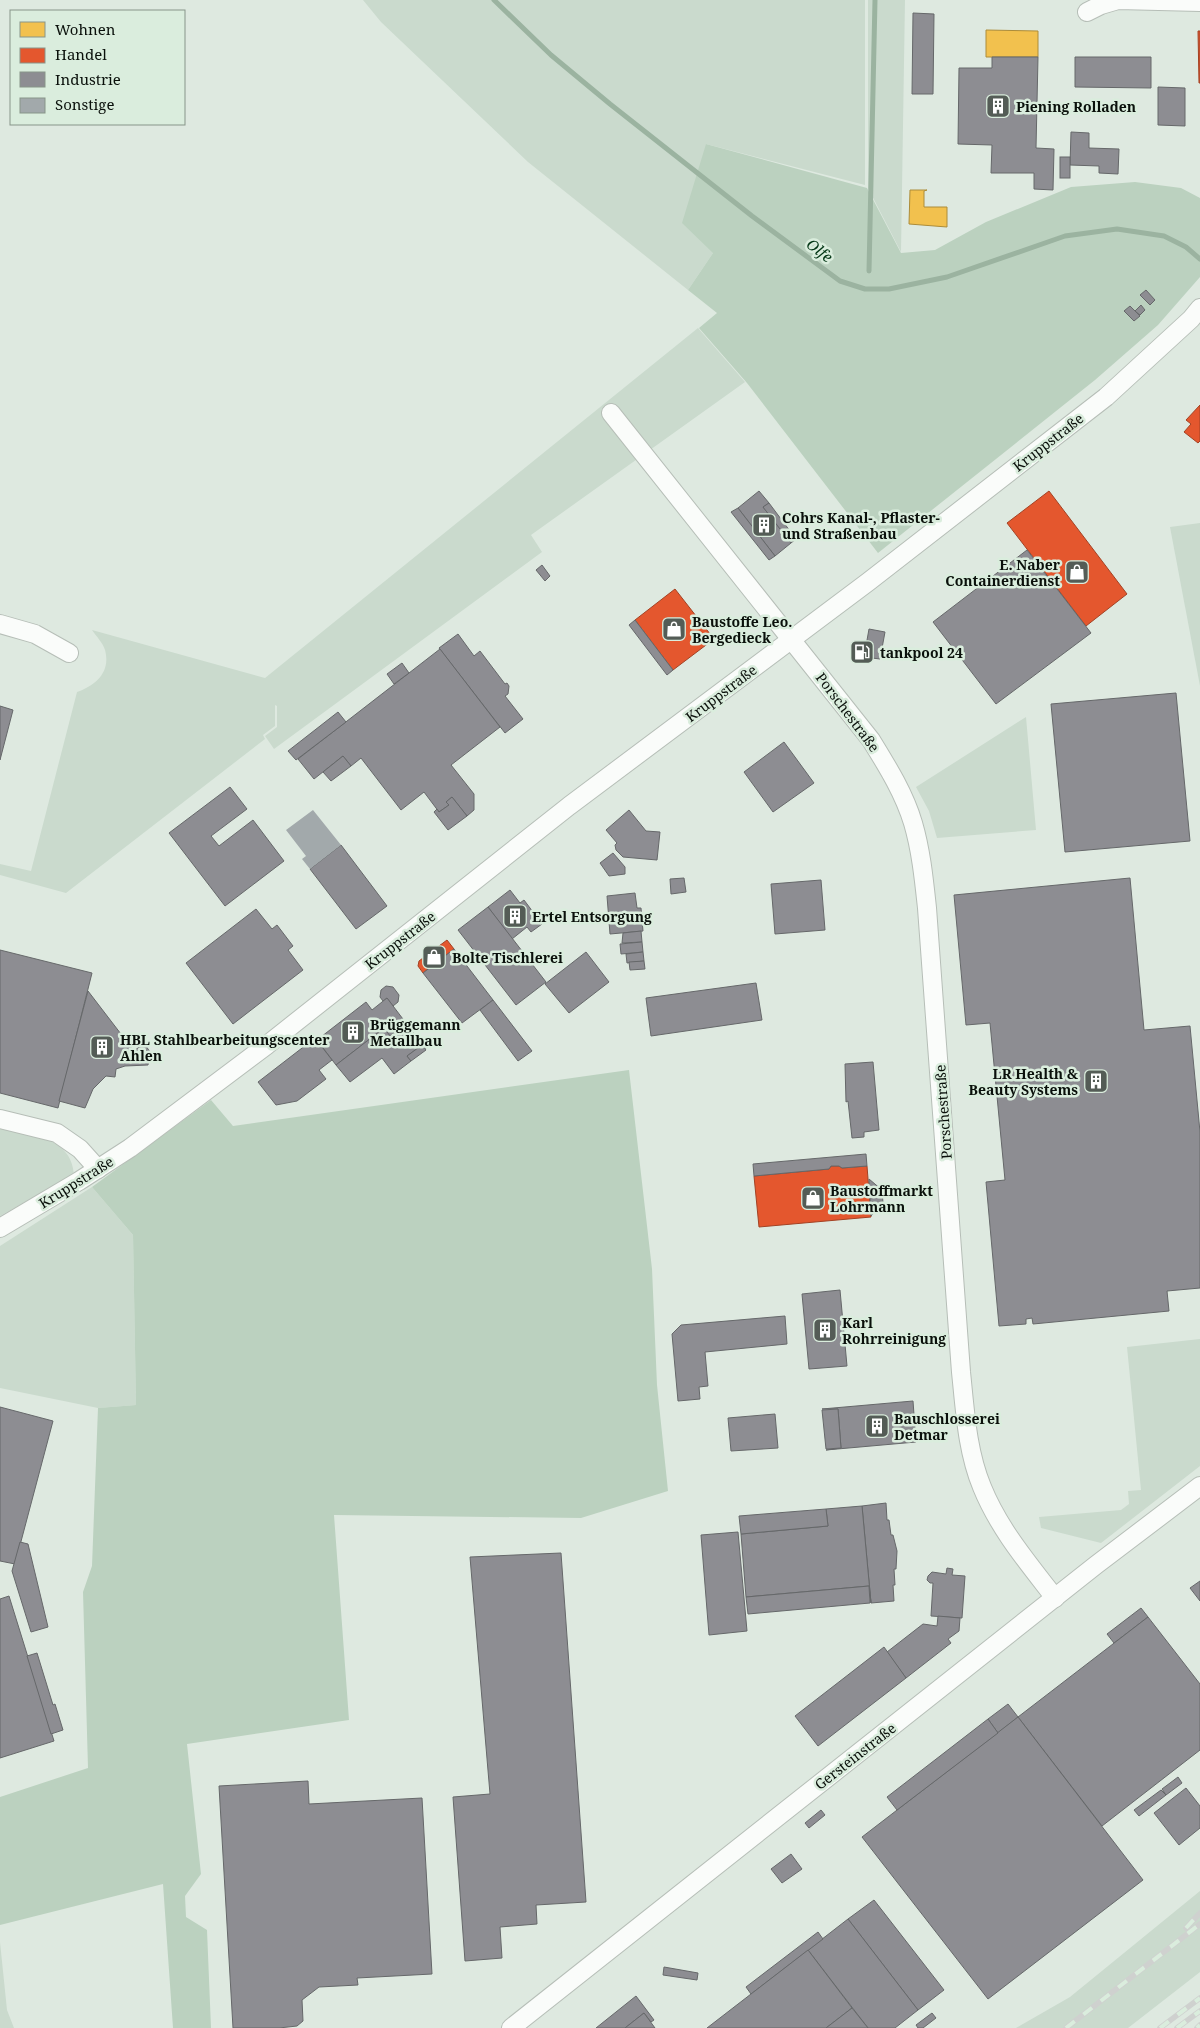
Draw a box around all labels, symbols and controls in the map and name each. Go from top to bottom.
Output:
legend [10,10,185,125]
text: Wohnen [55,19,116,39]
text: Handel [55,44,107,64]
text: Industrie [55,69,121,89]
building icon: Piening Rolladen [985,93,1011,119]
text: Sonstige [55,94,114,114]
place label: Piening Rolladen [1016,97,1136,116]
water label: Olfe [803,234,838,267]
street label: Kruppstraße [1009,409,1087,475]
place label: Cohrs Kanal-, Pflaster- und Straßenbau [782,508,940,543]
building icon: Cohrs Kanal-, Pflaster- und Straßenbau [751,512,777,538]
place label: E. Naber Containerdienst [945,555,1061,590]
shop icon: E. Naber Containerdienst [1064,559,1090,585]
place label: Baustoffe Leo. Bergedieck [692,612,792,647]
shop icon: Baustoffe Leo. Bergedieck [661,616,687,642]
fuel station icon: tankpool 24 [849,639,875,665]
place label: tankpool 24 [880,643,963,662]
street label: Kruppstraße [682,660,760,726]
street label: Porschestraße [812,668,884,756]
building icon: Ertel Entsorgung [502,903,528,929]
street label: Kruppstraße [361,907,439,973]
place label: Ertel Entsorgung [532,907,652,926]
shop icon: Bolte Tischlerei [421,944,447,970]
place label: Bolte Tischlerei [452,948,563,967]
place label: Brüggemann Metallbau [370,1015,461,1050]
building icon: Brüggemann Metallbau [340,1019,366,1045]
place label: HBL Stahlbearbeitungscenter Ahlen [120,1030,330,1065]
building icon: HBL Stahlbearbeitungscenter Ahlen [89,1034,115,1060]
street label: Porschestraße [930,1064,956,1160]
place label: LR Health & Beauty Systems [969,1064,1079,1099]
building icon: LR Health & Beauty Systems [1083,1068,1109,1094]
street label: Kruppstraße [35,1152,117,1212]
place label: Baustoffmarkt Lohrmann [830,1181,933,1216]
shop icon: Baustoffmarkt Lohrmann [800,1185,826,1211]
place label: Karl Rohrreinigung [842,1313,946,1348]
building icon: Karl Rohrreinigung [812,1317,838,1343]
place label: Bauschlosserei Detmar [894,1409,1000,1444]
building icon: Bauschlosserei Detmar [864,1413,890,1439]
street label: Gersteinstraße [810,1718,900,1794]

